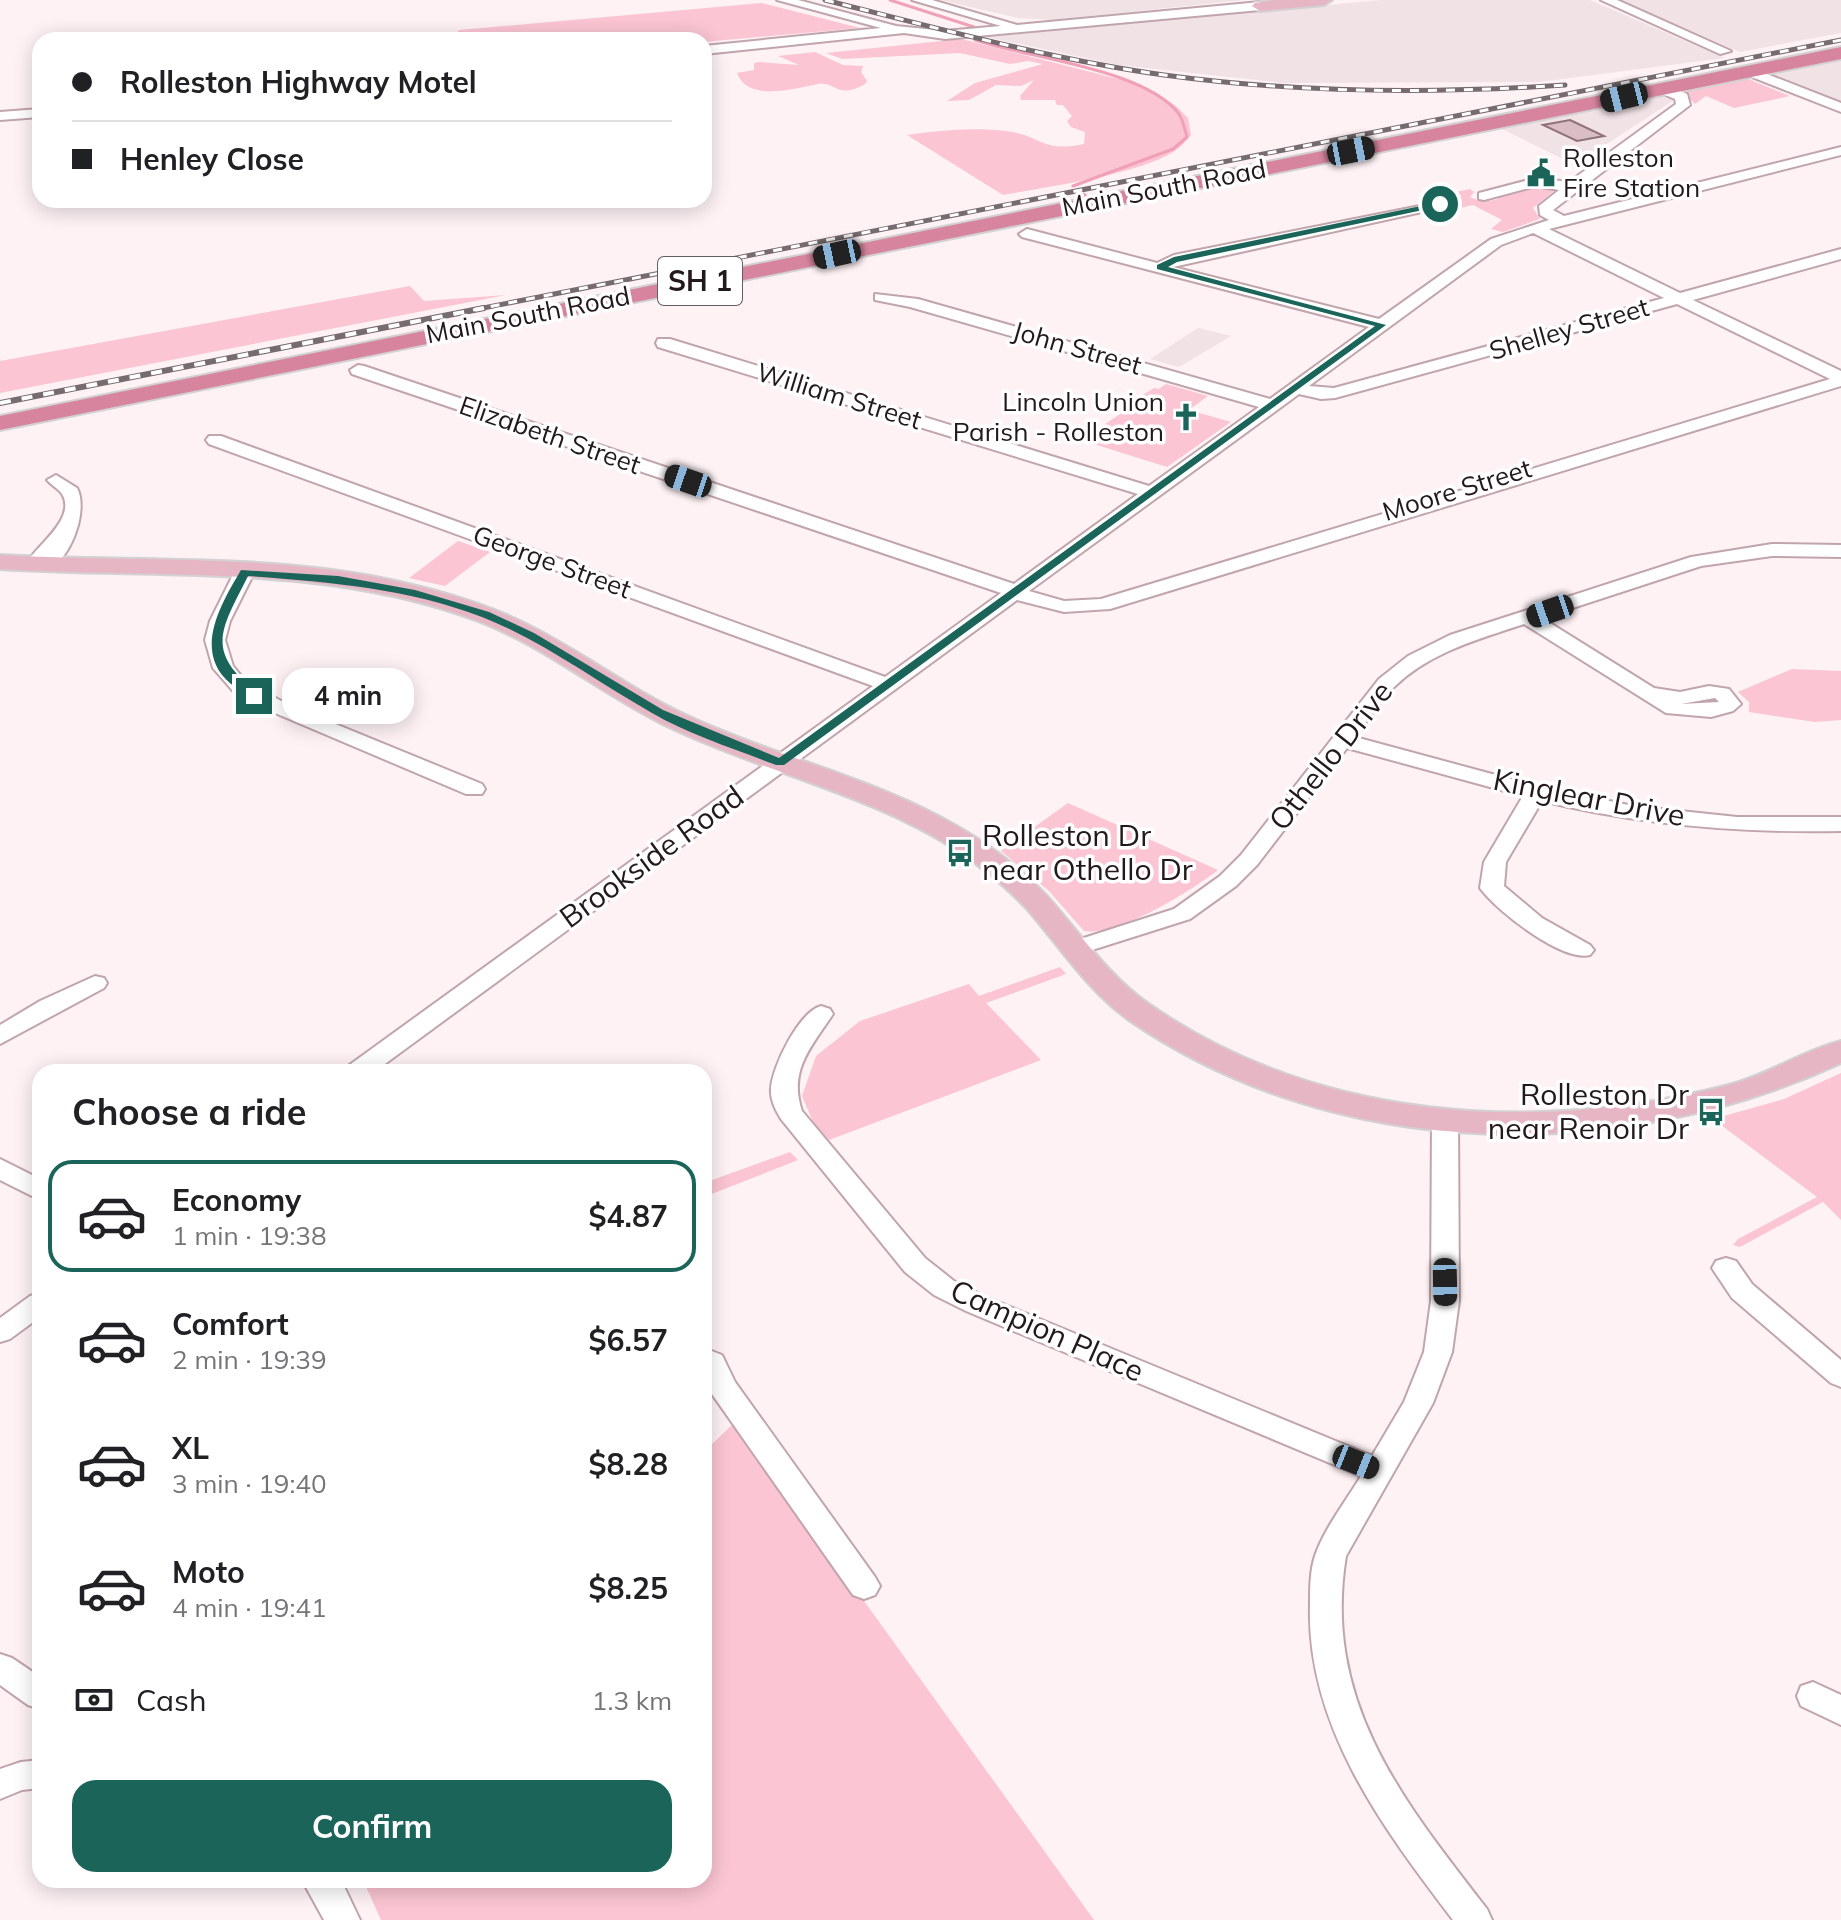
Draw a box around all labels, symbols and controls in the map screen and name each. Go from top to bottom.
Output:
text: Rolleston Highway Motel [120,63,477,101]
car [1598,80,1650,114]
car [1325,135,1377,167]
text: Henley Close [120,140,304,178]
place label: Rolleston Fire Station [1563,141,1700,204]
street label: Main South Road [1059,152,1269,223]
public building icon: Rolleston Fire Station [1526,158,1556,188]
route start [1422,186,1458,222]
car [811,237,863,271]
road number: SH 1 [658,257,742,305]
street label: Main South Road [423,279,633,350]
street label: Shelley Street [1485,290,1652,367]
street label: John Street [1009,313,1145,382]
street label: William Street [753,355,926,436]
place label: Lincoln Union Parish - Rolleston [953,385,1164,448]
street label: Elizabeth Street [455,388,645,481]
church icon: Lincoln Union Parish - Rolleston [1171,402,1201,432]
street label: Moore Street [1378,451,1535,528]
car [661,462,715,500]
street label: George Street [469,518,636,605]
car [1523,592,1577,630]
callout: 4 min [282,668,414,724]
street label: Othello Drive [1260,673,1400,838]
route end [236,678,272,714]
text: 4 min [314,679,382,712]
street label: Kinglear Drive [1490,760,1688,834]
street label: Brookside Road [552,777,751,936]
place label: Rolleston Dr near Othello Dr [982,816,1193,888]
bus stop icon: Rolleston Dr near Othello Dr [945,838,975,868]
place label: Rolleston Dr near Renoir Dr [1488,1075,1689,1147]
text: Choose a ride [72,1089,306,1134]
bus stop icon: Rolleston Dr near Renoir Dr [1696,1097,1726,1127]
icon: car [76,1180,148,1252]
text: Economy [172,1181,301,1219]
text: $4.87 [589,1197,668,1235]
text: 1 min · 19:38 [172,1219,327,1252]
car [1433,1258,1457,1306]
street label: Campion Place [945,1271,1150,1390]
icon: car [76,1304,148,1376]
text: Comfort [172,1305,289,1343]
text: $6.57 [589,1321,668,1359]
text: 2 min · 19:39 [172,1343,327,1376]
icon: car [76,1428,148,1500]
text: XL [172,1429,209,1467]
car [1329,1442,1383,1482]
text: $8.28 [589,1445,668,1483]
text: 3 min · 19:40 [172,1467,327,1500]
icon: car [76,1552,148,1624]
text: Moto [172,1553,245,1591]
text: $8.25 [589,1569,668,1607]
text: 4 min · 19:41 [172,1591,327,1624]
icon: cash [72,1678,116,1722]
text: Cash [136,1681,207,1719]
text: 1.3 km [592,1684,672,1717]
button: Confirm [72,1780,672,1872]

